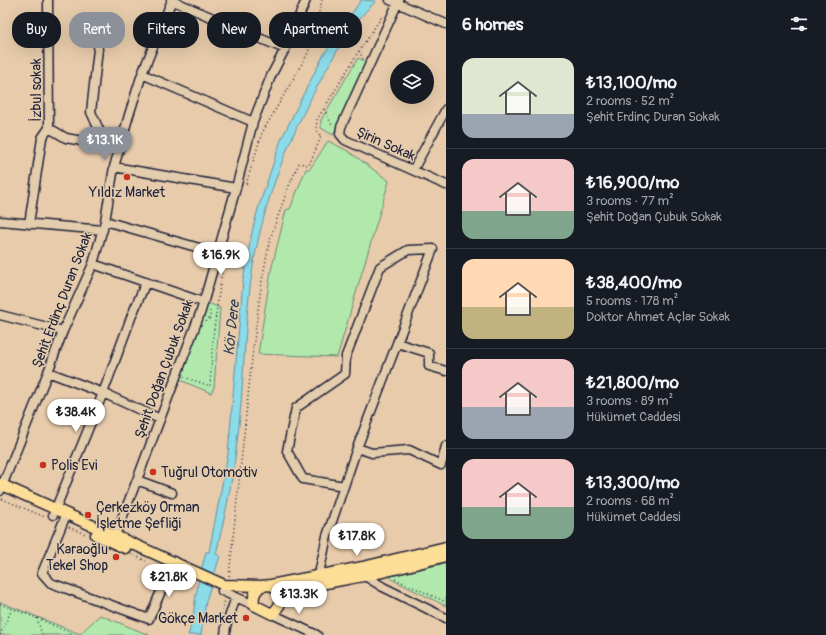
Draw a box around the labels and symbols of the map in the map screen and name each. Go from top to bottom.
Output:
street label: İzbul sokak [28,58,45,122]
street label: Şirin Sokak [354,123,418,165]
pin: ₺13.1K [72,127,138,161]
marker: Yıldız Market [122,172,132,182]
place label: Yıldız Market [88,184,165,201]
street label: Şehit Erdinç Duran Sokak [28,230,96,370]
pin: ₺16.9K [188,242,254,276]
street label: Şehit Doğan Çubuk Sokak [131,297,197,441]
water label: Kör Dere [220,298,244,356]
pin: ₺38.4K [43,399,109,433]
place label: Polis Evi [51,457,98,474]
marker: Polis Evi [38,460,48,470]
place label: Tuğrul Otomotiv [161,464,258,481]
marker: Tuğrul Otomotiv [148,467,158,477]
place label: Çerkezköy Orman İşletme Şefliği [96,499,200,532]
marker: Çerkezköy Orman İşletme Şefliği [83,510,93,520]
pin: ₺17.8K [324,523,390,557]
place label: Karaoğlu Tekel Shop [46,541,108,574]
marker: Karaoğlu Tekel Shop [111,552,121,562]
pin: ₺21.8K [136,564,202,598]
pin: ₺13.3K [266,581,332,615]
place label: Gökçe Market [158,610,238,627]
marker: Gökçe Market [241,613,251,623]

